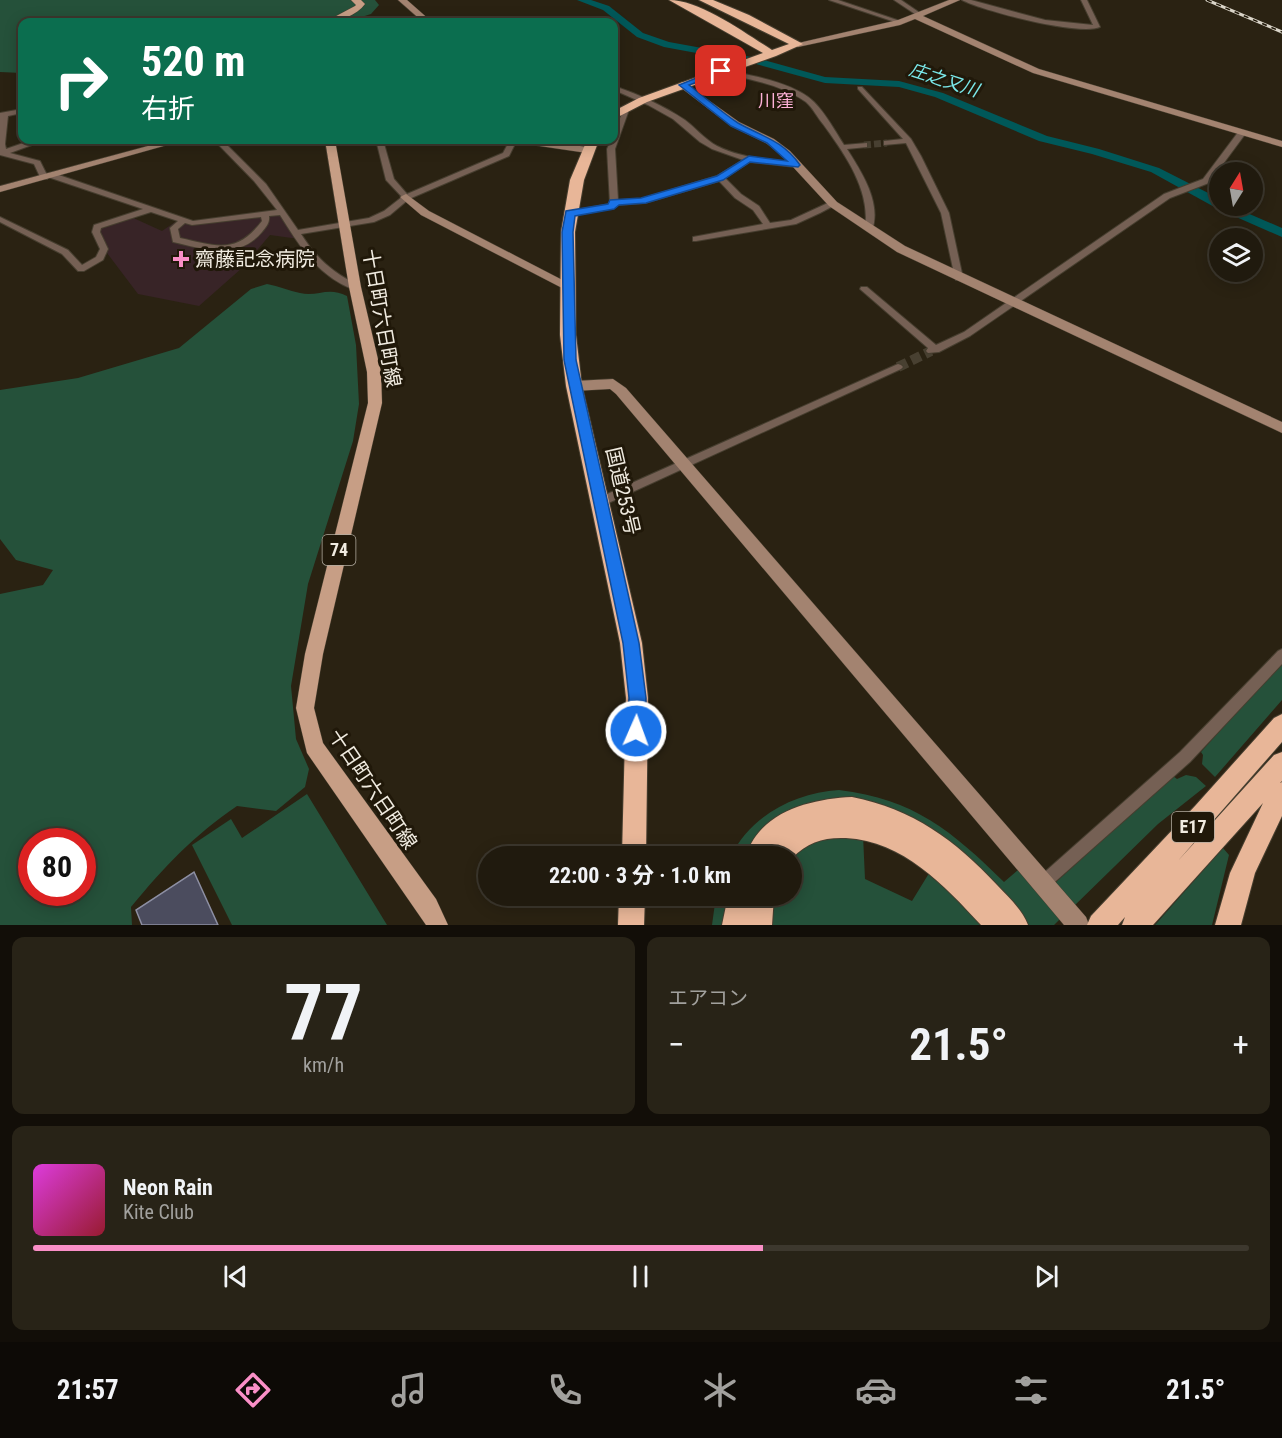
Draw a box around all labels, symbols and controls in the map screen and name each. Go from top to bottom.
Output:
text: 520 m [141,37,246,86]
icon: right [42,42,120,120]
pin [695,45,746,96]
icon: arrive [704,54,737,87]
water label: 庄之又川 [907,58,984,101]
district label: 川窪 [758,90,794,111]
text: 右折 [141,93,195,125]
north arrow [1209,162,1263,216]
map controls [1209,162,1263,282]
button: layers [1209,228,1263,282]
place label: 齋藤記念病院 [195,247,315,271]
street label: 十日町六日町線 [358,247,406,389]
marker: 齋藤記念病院 [172,250,190,268]
street label: 国道253号 [601,445,645,537]
road number: 74 [322,535,356,565]
position arrow [604,699,668,763]
street label: 十日町六日町線 [324,724,422,854]
road number: E17 [1172,812,1214,842]
speed limit sign: 80 [18,828,96,906]
text: 22:00 · 3 分 · 1.0 km [549,863,731,888]
text: 77 [284,968,363,1059]
text: エアコン [668,986,748,1010]
text: 21.5° [909,1018,1008,1071]
text: − [668,1025,685,1064]
text: + [1233,1025,1249,1064]
text: km/h [303,1053,344,1077]
text: Neon Rain [123,1175,213,1200]
text: Kite Club [123,1200,194,1224]
icon: previous [219,1260,252,1293]
icon: pause [624,1260,657,1293]
icon: next [1030,1260,1063,1293]
icon: directions [232,1369,274,1411]
icon: music [388,1369,430,1411]
icon: phone [544,1369,586,1411]
icon: climate [699,1369,741,1411]
icon: car [855,1369,897,1411]
icon: filters [1010,1369,1052,1411]
text: 21:57 [57,1374,119,1406]
text: 21.5° [1166,1374,1225,1406]

